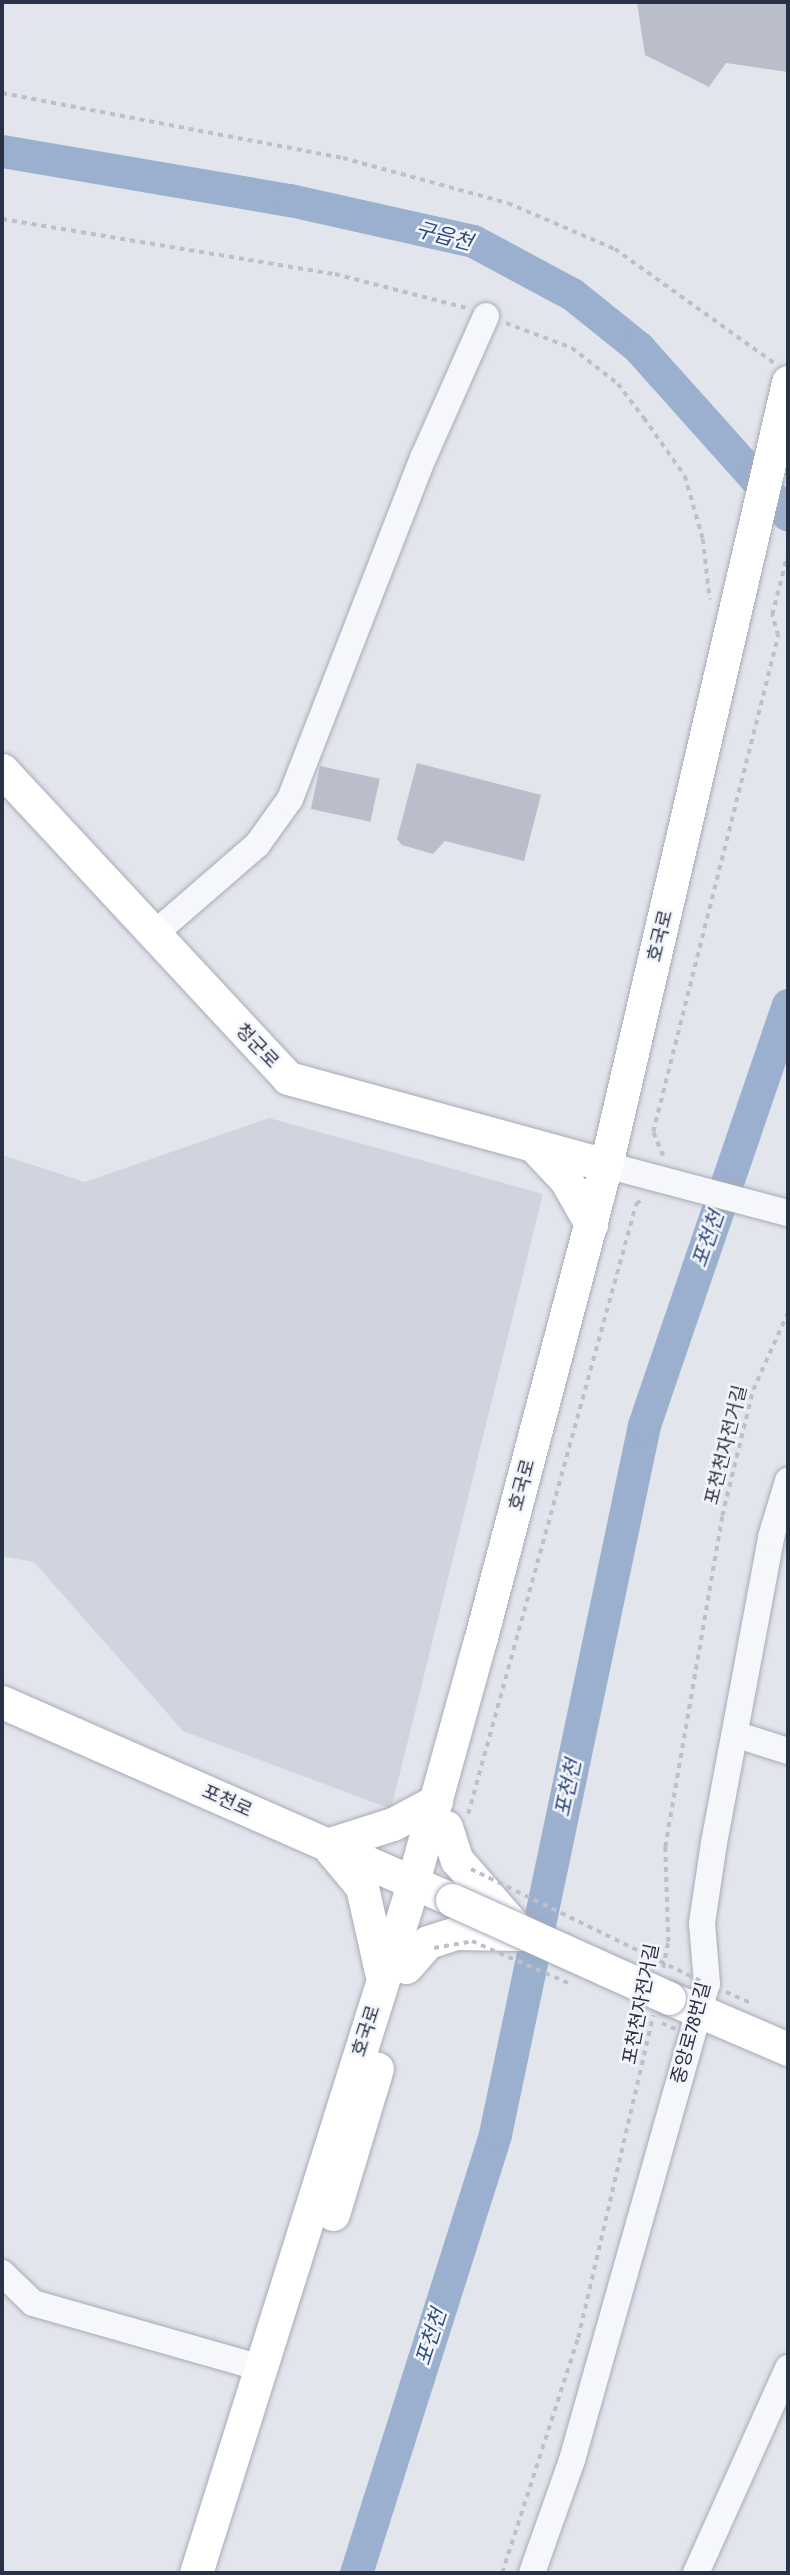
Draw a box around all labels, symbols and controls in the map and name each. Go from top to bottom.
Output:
water label: 구읍천 [413,216,475,256]
street label: 호국로 [643,908,677,964]
street label: 청군로 [231,1019,283,1073]
water label: 포천천 [687,1207,729,1271]
street label: 포천천자전거길 [700,1383,752,1507]
street label: 호국로 [504,1457,540,1513]
water label: 포천천 [550,1757,586,1819]
street label: 포천로 [198,1780,256,1822]
street label: 포천천자전거길 [618,1942,664,2066]
street label: 중앙로78번길 [666,1980,716,2086]
street label: 호국로 [347,2003,385,2059]
water label: 포천천 [410,2306,452,2368]

